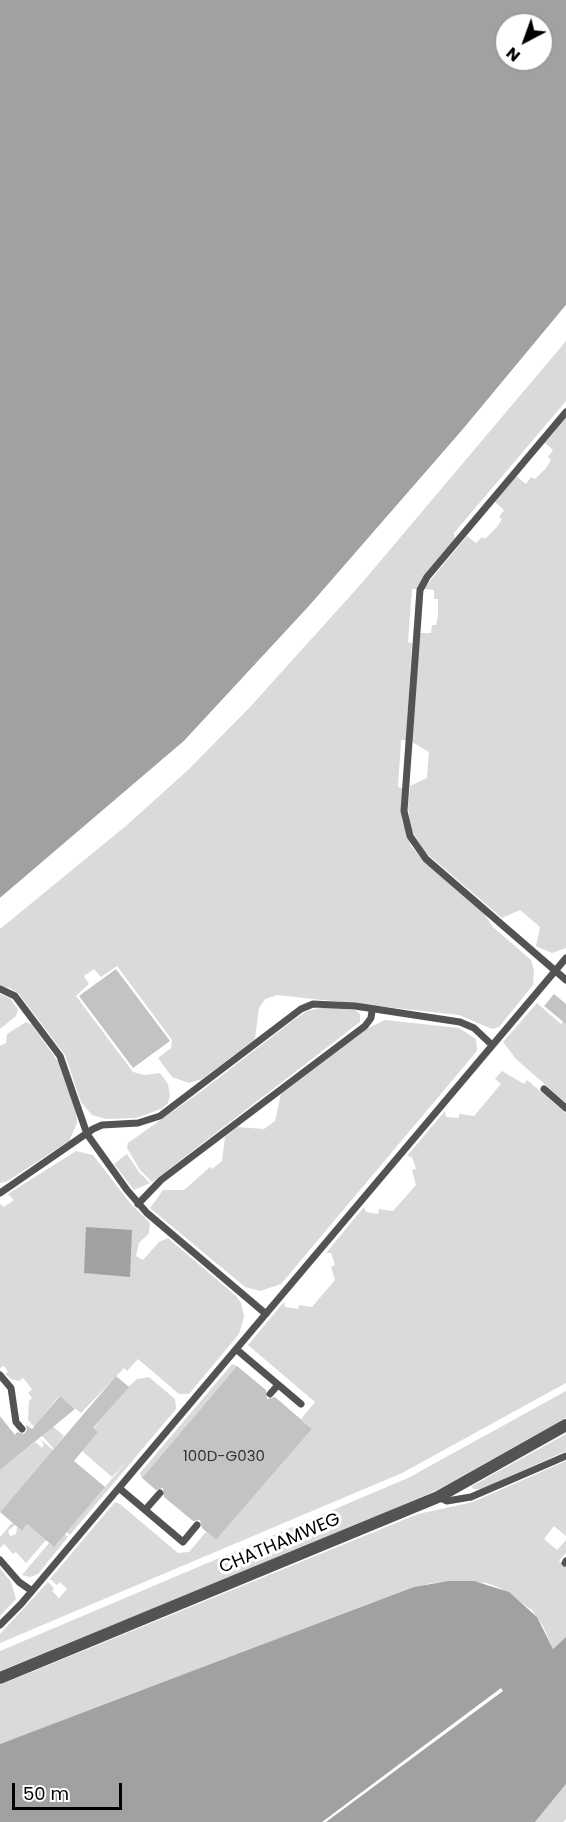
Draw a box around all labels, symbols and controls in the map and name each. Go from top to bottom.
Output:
north arrow [494,12,554,72]
text: N [501,42,525,67]
house number: 100D-G030 [183,1448,265,1466]
street label: CHATHAMWEG [216,1509,344,1579]
scale bar [15,1771,124,1809]
text: 50 m [23,1781,69,1806]

